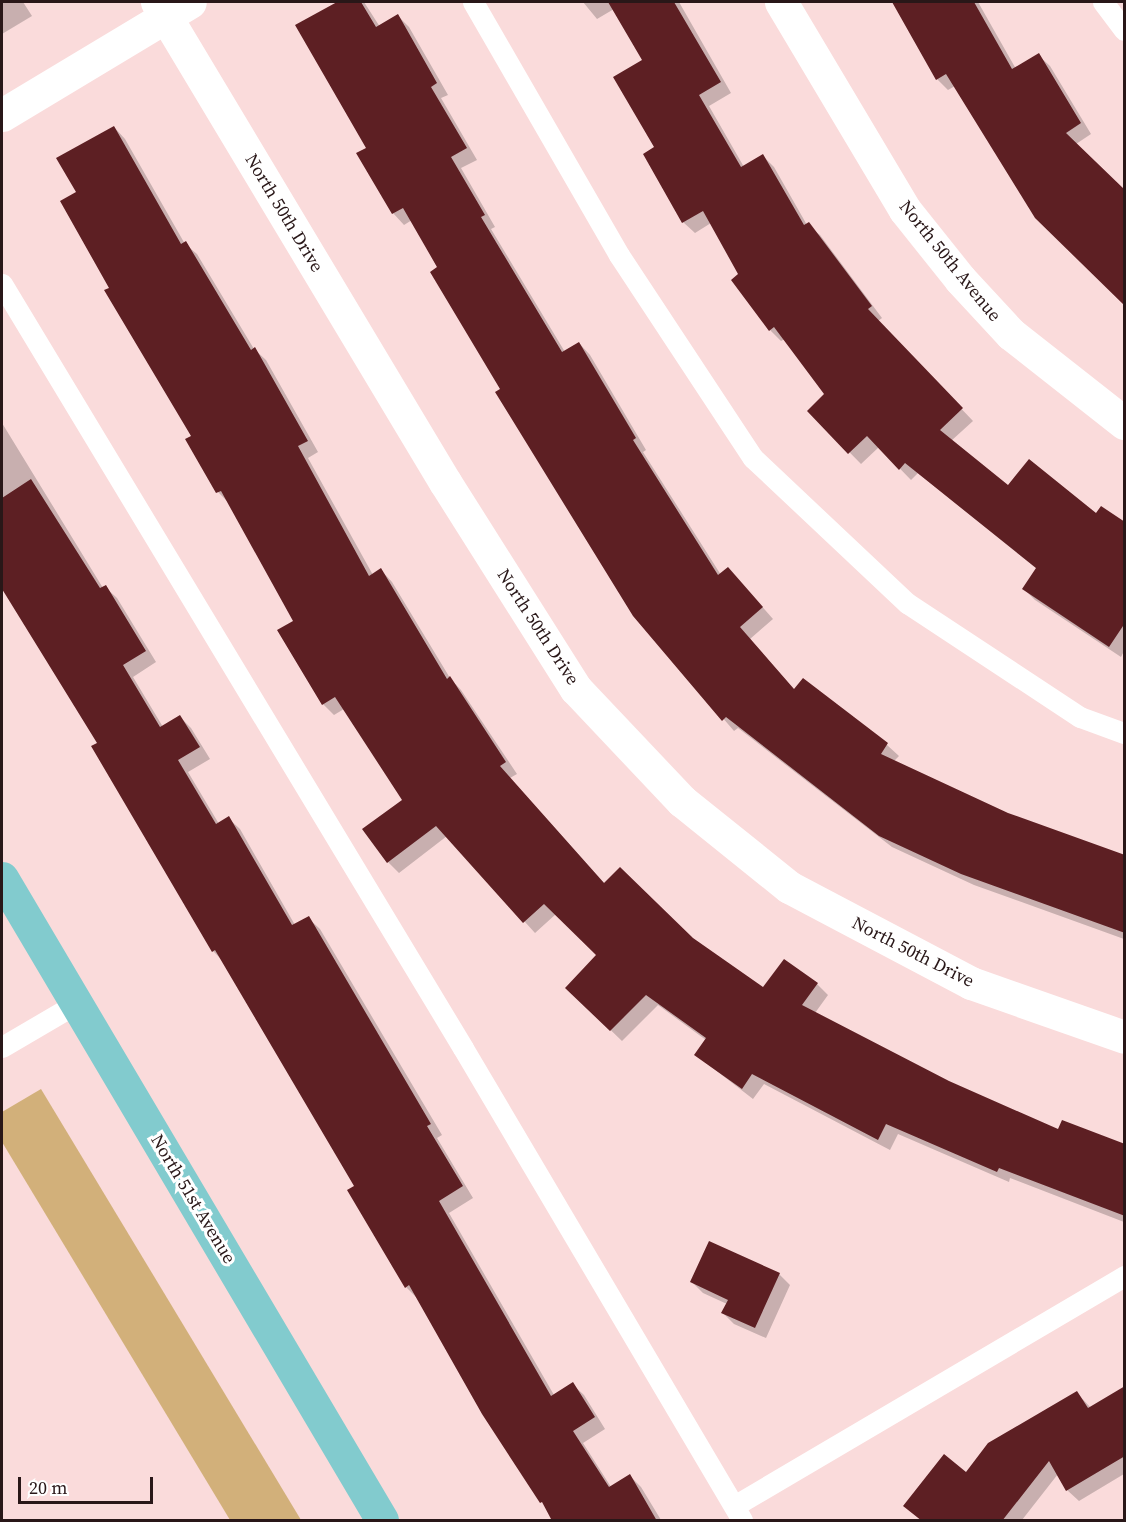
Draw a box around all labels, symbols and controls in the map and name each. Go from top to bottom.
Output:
street label: North 50th Drive [240,150,328,276]
street label: North 50th Avenue [895,196,1005,326]
street label: North 50th Drive [492,565,584,689]
street label: North 50th Drive [848,912,978,992]
street label: North 51st Avenue [146,1131,240,1267]
scale bar [21,1465,156,1503]
text: 20 m [29,1475,67,1500]

